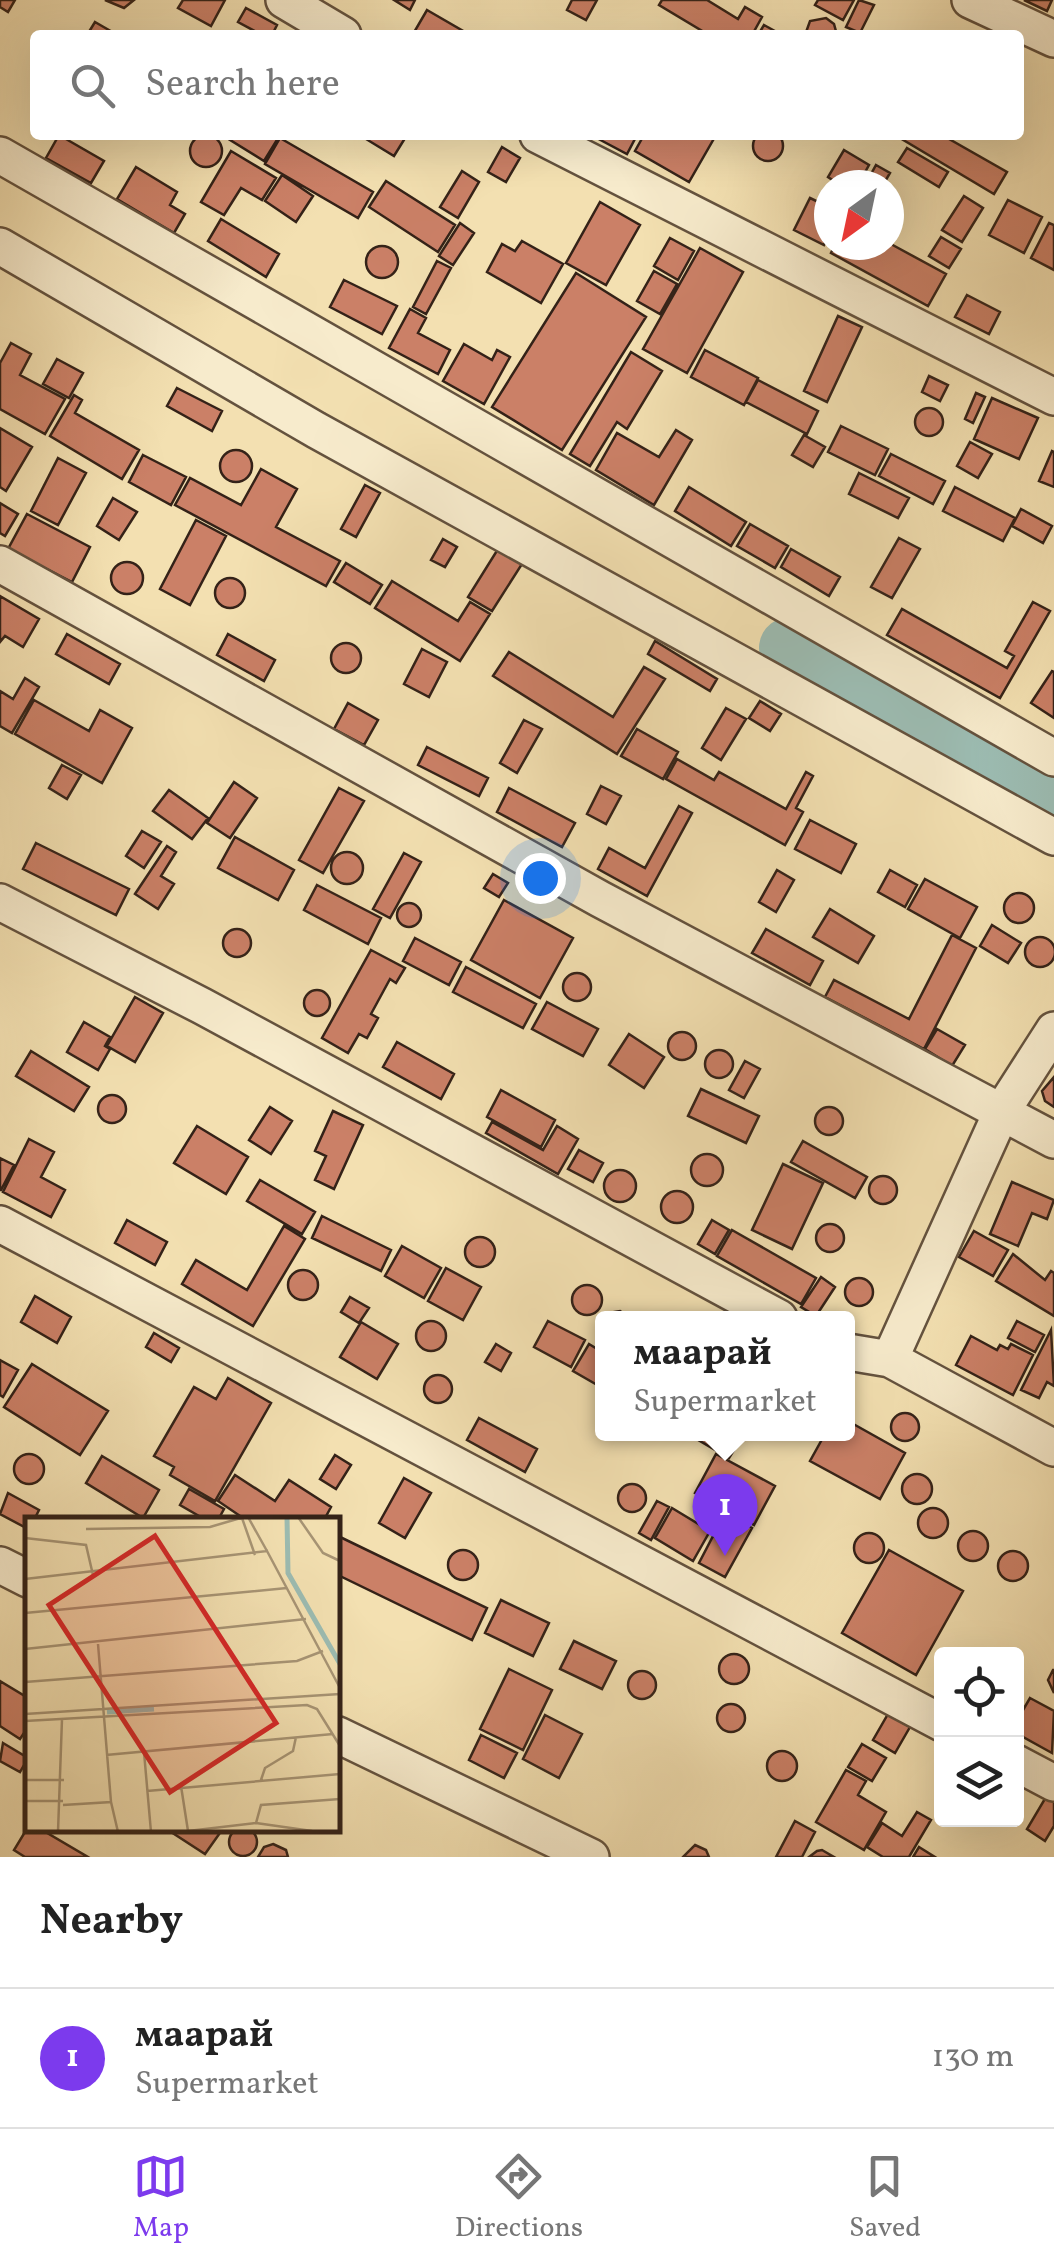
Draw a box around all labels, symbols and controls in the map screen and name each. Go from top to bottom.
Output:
search box [30,30,1024,140]
icon: search [65,58,120,113]
text: Search here [145,59,340,112]
north arrow [814,170,904,260]
your location [515,853,566,904]
popup [595,1311,855,1441]
text: маарай [633,1328,772,1381]
text: Supermarket [633,1381,817,1425]
pin: 1 [692,1474,758,1556]
inset map [25,1517,340,1832]
map controls [934,1647,1024,1827]
button: locate [934,1647,1024,1737]
button: layers [934,1737,1024,1827]
text: Nearby [40,1893,183,1952]
text: маарай [135,2010,274,2063]
text: 1 [66,2036,79,2080]
text: 130 m [932,2036,1014,2080]
text: Supermarket [135,2063,319,2107]
tab: Map [133,2149,189,2248]
tab: Directions [455,2149,583,2248]
tab: Saved [849,2149,921,2248]

